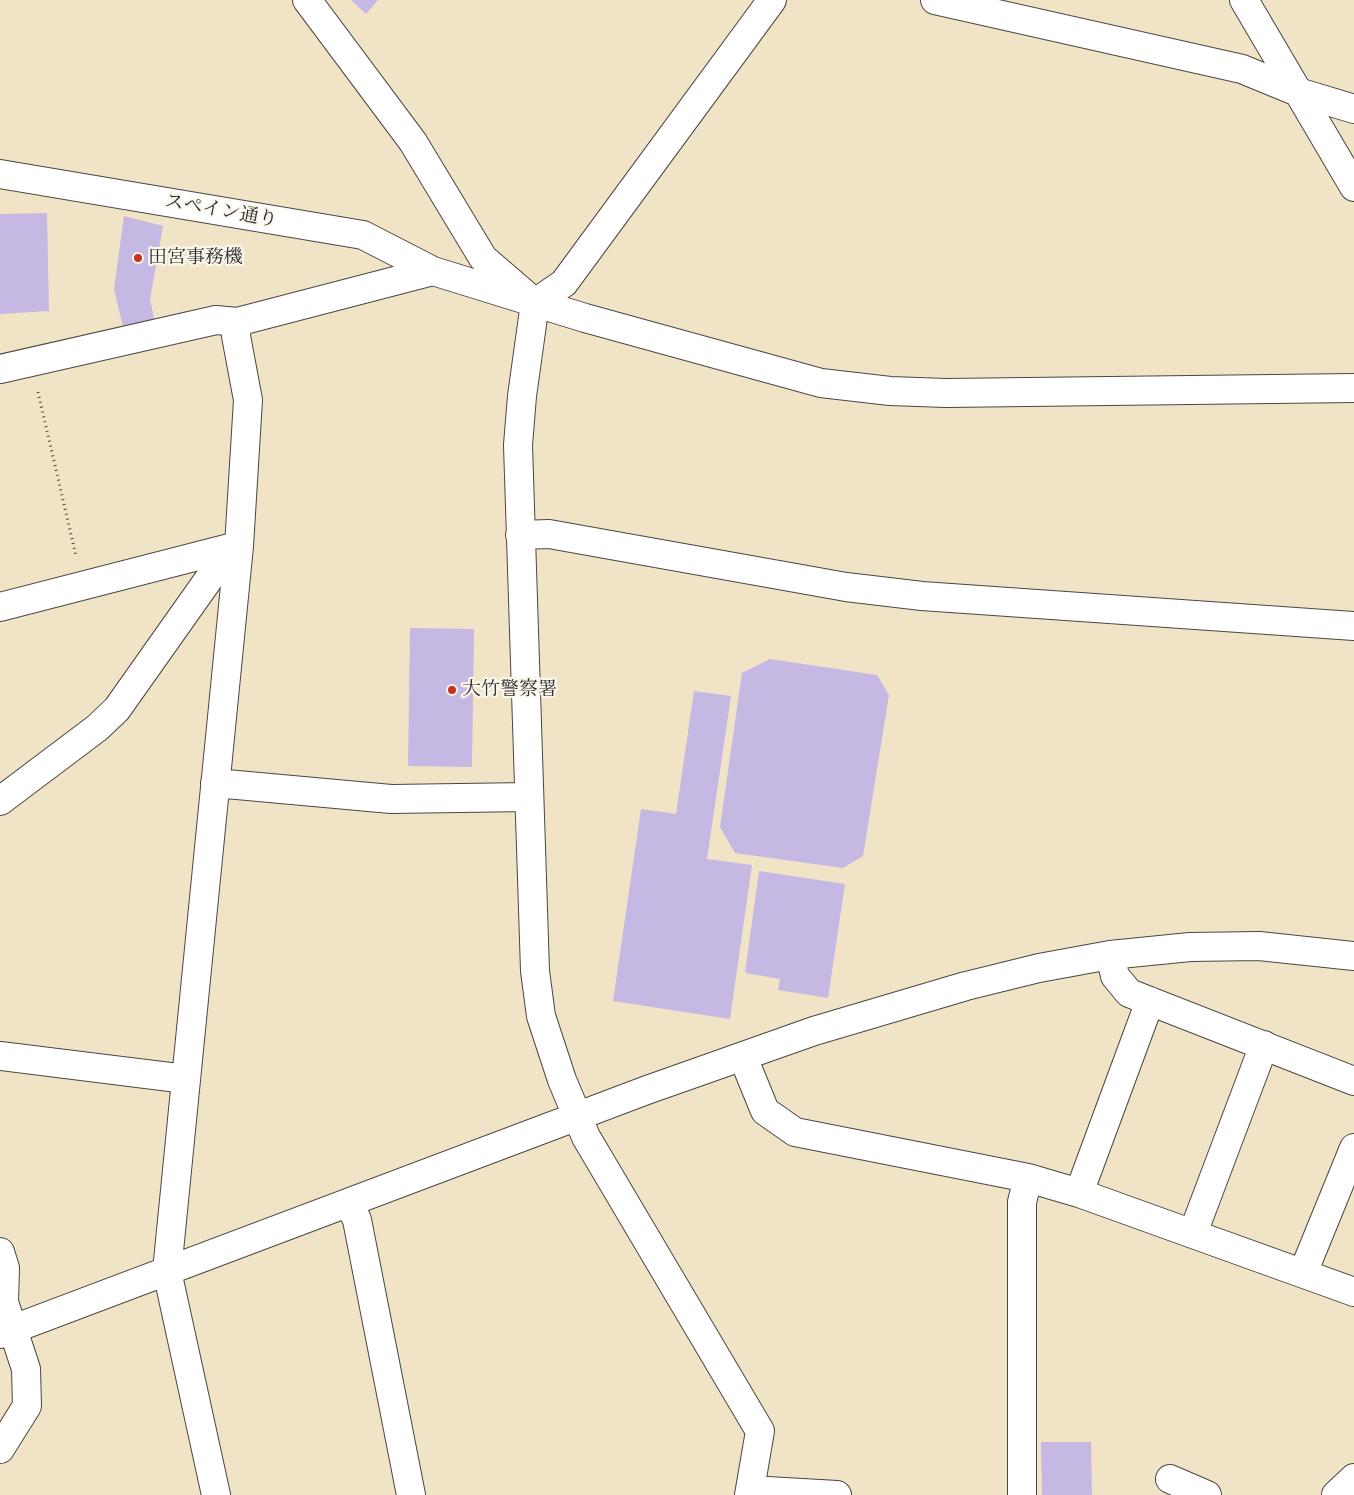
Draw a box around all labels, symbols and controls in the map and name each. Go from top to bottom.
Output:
street label: スペイン通り [163,190,279,232]
place label: 田宮事務機 [148,247,243,269]
marker: 田宮事務機 [132,252,144,264]
place label: 大竹警察署 [462,679,557,701]
marker: 大竹警察署 [446,684,458,696]

